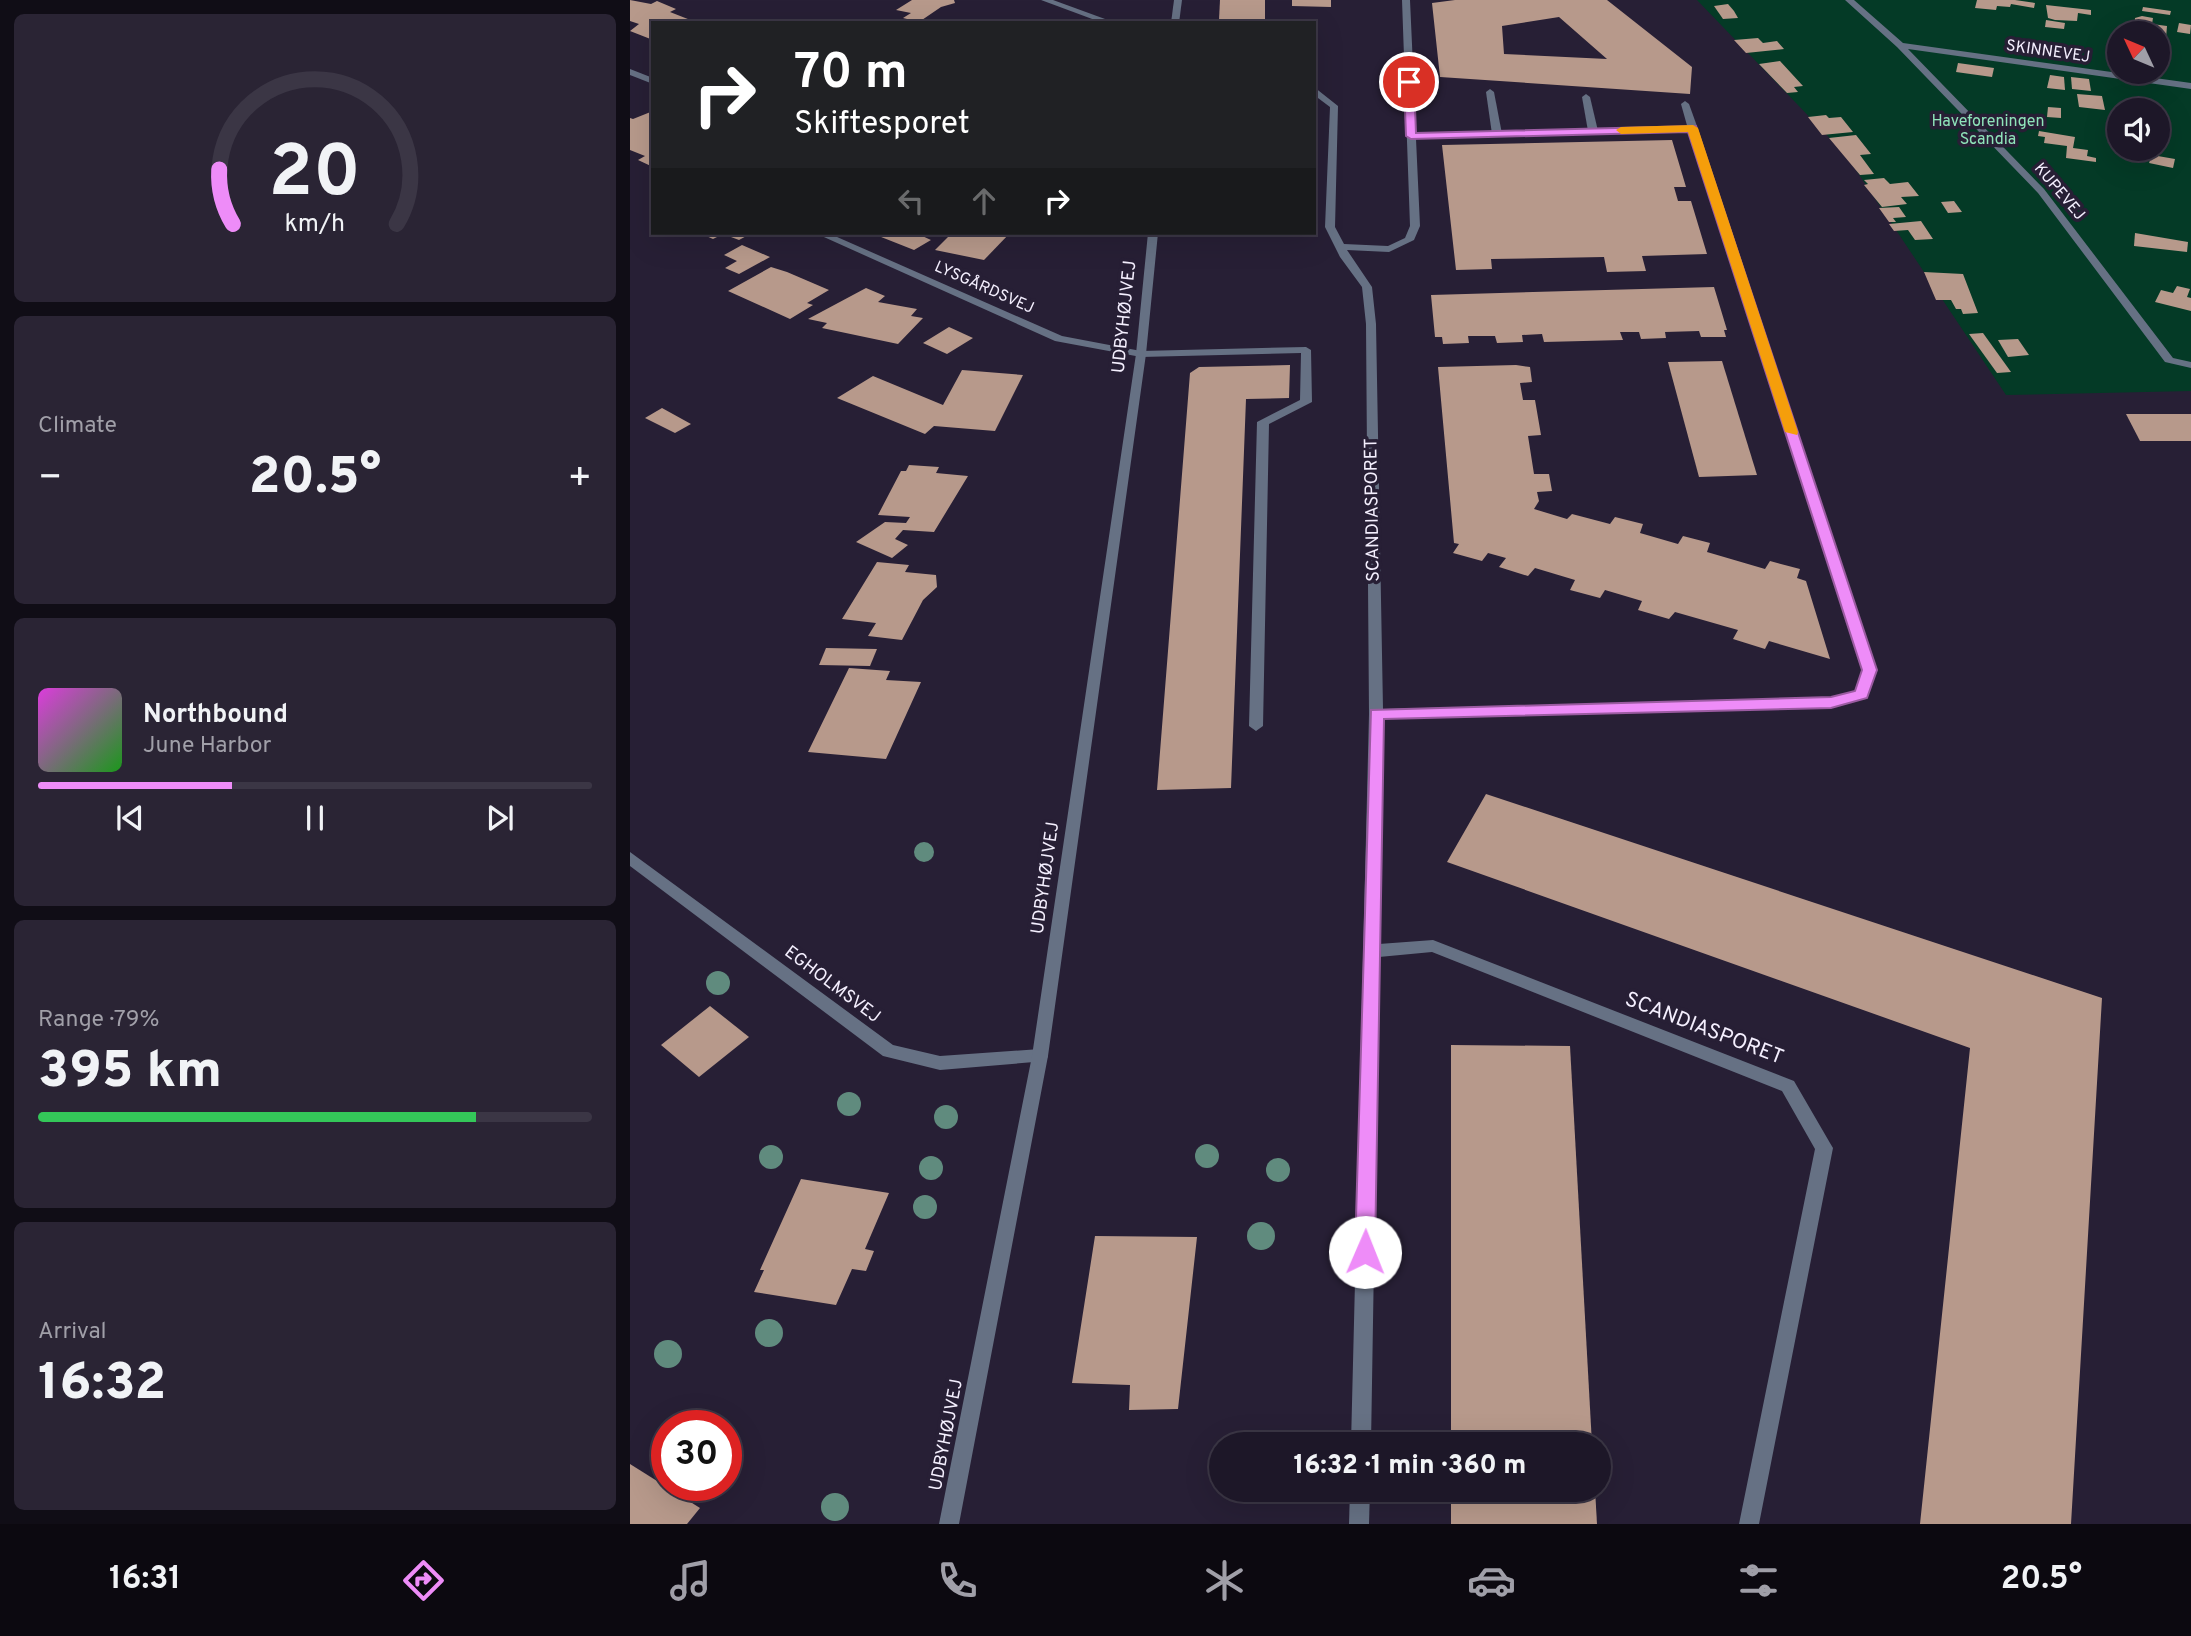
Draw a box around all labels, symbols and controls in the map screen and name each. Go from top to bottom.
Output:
north arrow [2107,21,2170,84]
map controls [2107,21,2170,161]
street label: SKINNEVEJ [2005,36,2091,68]
text: 70 m [794,44,908,106]
icon: right [679,49,770,140]
pin [1379,52,1439,112]
icon: arrive [1390,63,1428,101]
button: sound [2107,98,2170,161]
text: Skiftesporet [794,105,970,145]
park label: Haveforeningen Scandia [1932,112,2044,150]
text: 20 [269,130,361,222]
street label: KUPEVEJ [2029,159,2089,225]
icon: left [892,182,930,220]
icon: ahead [965,182,1003,220]
icon: right [1038,182,1076,220]
text: km/h [285,209,345,241]
street label: LYSGÅRDSVEJ [931,256,1037,319]
street label: UDBYHØJVEJ [1108,259,1142,375]
text: Climate [38,412,117,441]
street label: SCANDIASPORET [1360,438,1386,582]
text: 20.5° [249,446,381,512]
text: − [38,455,63,504]
text: + [567,455,592,504]
text: Northbound [143,699,288,732]
text: June Harbor [143,732,271,761]
icon: previous [111,799,149,837]
icon: pause [296,799,334,837]
icon: next [481,799,519,837]
street label: UDBYHØJVEJ [1027,820,1065,936]
street label: EGHOLMSVEJ [779,941,885,1029]
street label: SCANDIASPORET [1621,986,1787,1072]
text: Range · 79% [38,1006,160,1035]
text: 395 km [38,1040,222,1106]
position arrow [1328,1215,1402,1289]
text: Arrival [38,1318,107,1347]
text: 16:32 [38,1352,166,1418]
street label: UDBYHØJVEJ [925,1377,969,1493]
speed limit sign: 30 [651,1410,742,1501]
text: 16:32 · 1 min · 360 m [1294,1450,1526,1483]
icon: directions [399,1556,448,1605]
icon: music [666,1556,715,1605]
icon: phone [933,1556,982,1605]
icon: climate [1200,1556,1249,1605]
icon: car [1467,1556,1516,1605]
icon: filters [1734,1556,1783,1605]
text: 16:31 [109,1560,181,1600]
text: 20.5° [2001,1560,2082,1600]

